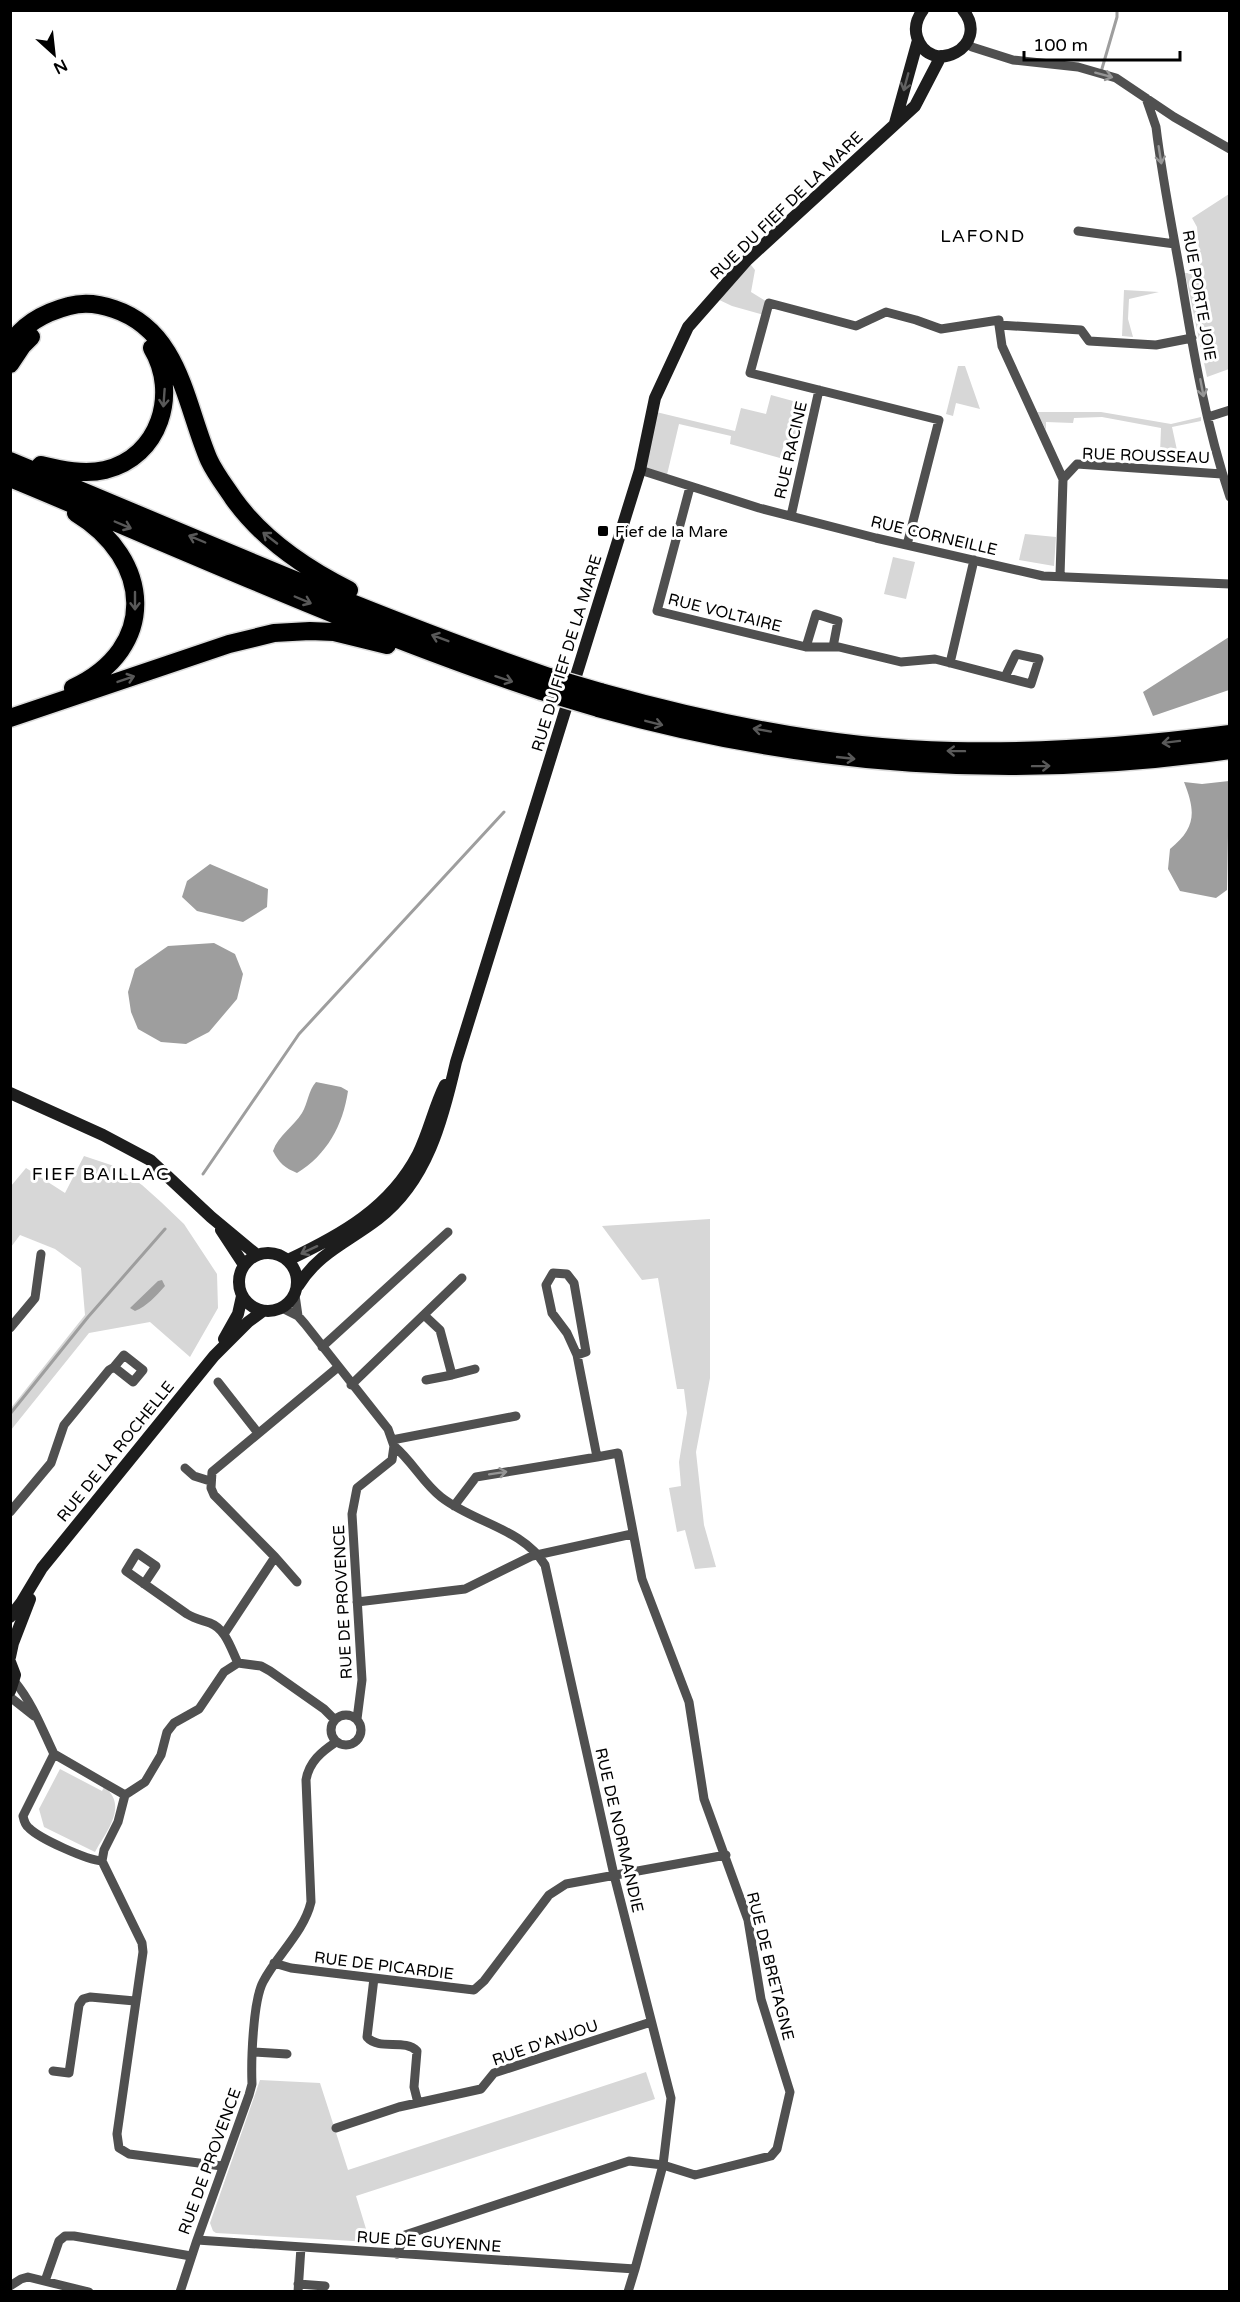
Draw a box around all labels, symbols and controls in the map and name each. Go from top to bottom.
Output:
north arrow [24,24,84,84]
scale bar [1024,24,1180,62]
text: 100 m [1033,34,1088,56]
text: N [50,55,71,78]
one-way arrow [1094,70,1113,81]
one-way arrow [900,72,911,91]
street label: RUE DU FIEF DE LA MARE [706,127,867,284]
one-way arrow [1154,144,1165,164]
district label: LAFOND [940,225,1026,247]
street label: RUE PORTE JOIE [1178,228,1220,362]
one-way arrow [1197,377,1208,397]
one-way arrow [159,388,170,408]
street label: RUE RACINE [770,399,812,501]
street label: RUE ROUSSEAU [1082,444,1210,468]
street label: RUE CORNEILLE [869,512,999,560]
one-way arrow [114,520,132,531]
place label: Fief de la Mare [615,522,728,542]
marker: Fief de la Mare [596,524,610,538]
one-way arrow [262,532,278,544]
one-way arrow [189,533,207,544]
street label: RUE DU FIEF DE LA MARE [527,552,606,754]
street label: RUE VOLTAIRE [666,589,784,637]
one-way arrow [129,590,141,610]
one-way arrow [294,595,312,606]
one-way arrow [431,632,450,643]
one-way arrow [116,672,134,683]
one-way arrow [494,674,513,685]
one-way arrow [645,718,664,730]
one-way arrow [753,724,773,735]
one-way arrow [1162,736,1182,747]
one-way arrow [946,745,966,757]
one-way arrow [836,753,856,764]
one-way arrow [1030,761,1050,772]
district label: FIEF BAILLAC [32,1163,170,1185]
one-way arrow [301,1244,319,1256]
street label: RUE DE LA ROCHELLE [53,1377,179,1526]
one-way arrow [488,1468,507,1479]
street label: RUE DE PROVENCE [329,1524,357,1680]
street label: RUE DE NORMANDIE [590,1746,648,1915]
street label: RUE DE BRETAGNE [742,1890,798,2043]
street label: RUE DE PICARDIE [313,1947,455,1984]
street label: RUE D'ANJOU [490,2015,601,2070]
street label: RUE DE PROVENCE [174,2085,246,2237]
street label: RUE DE GUYENNE [356,2227,502,2257]

